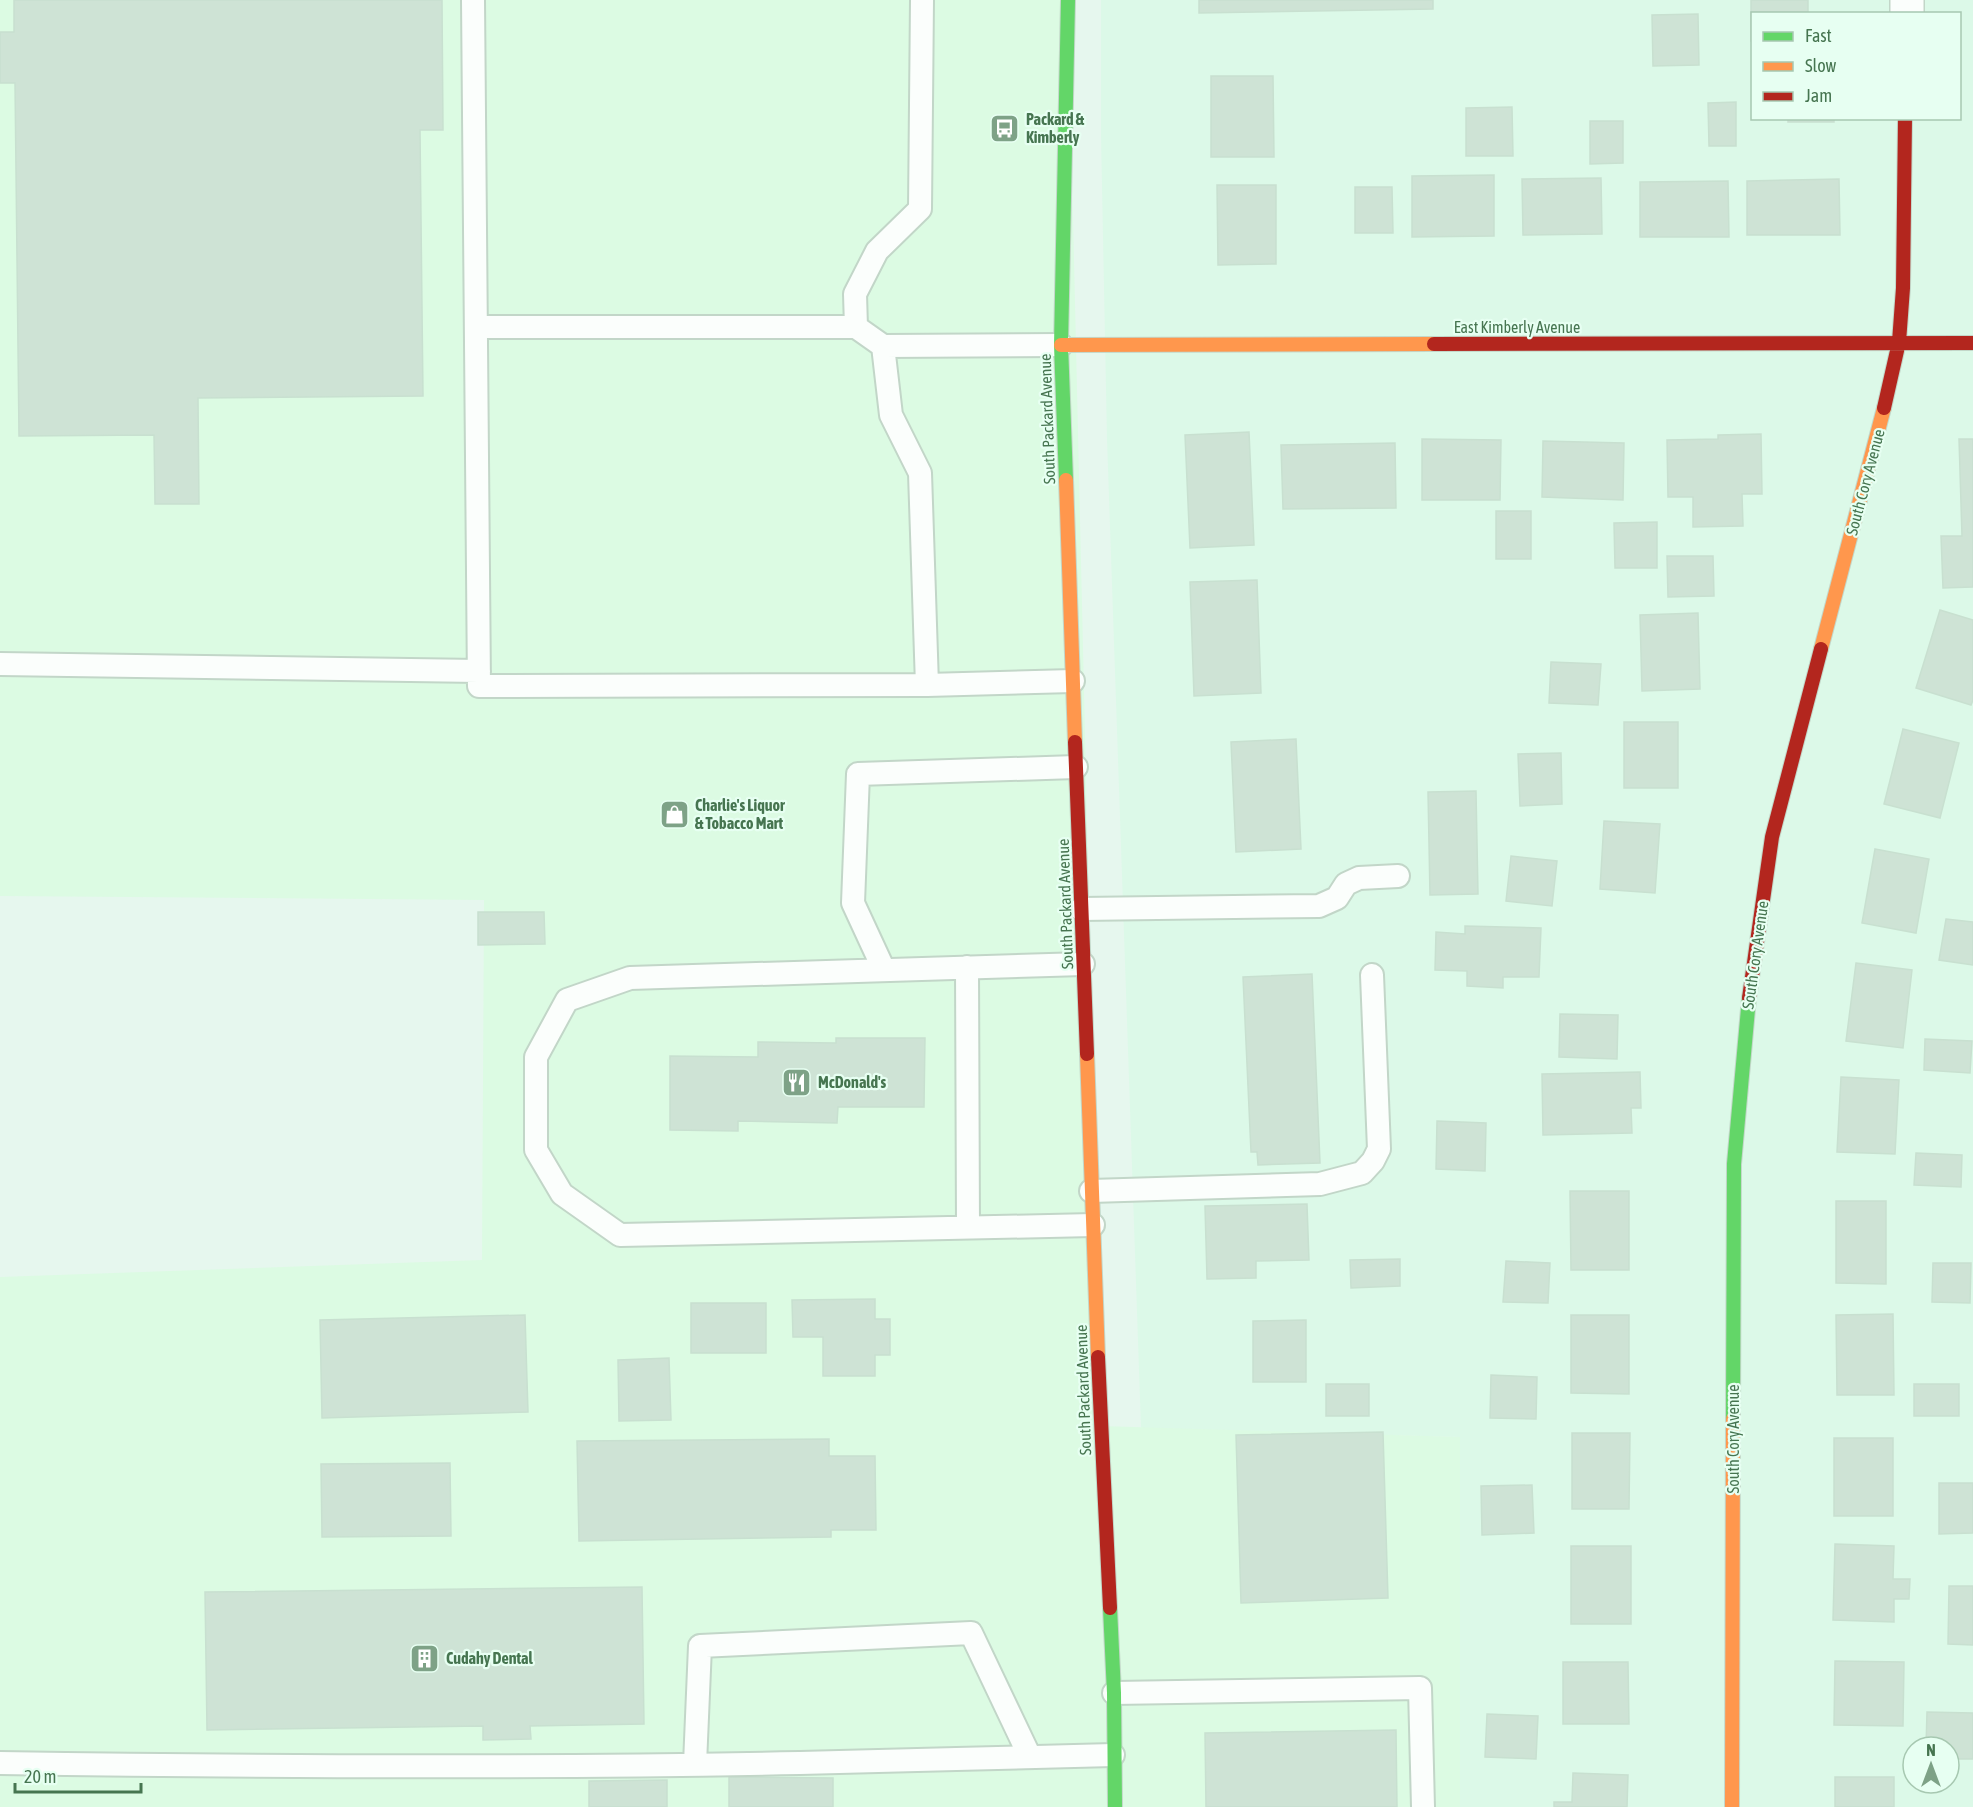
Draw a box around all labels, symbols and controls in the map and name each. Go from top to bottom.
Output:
legend [1751,12,1961,120]
text: Fast [1805,25,1832,46]
text: Slow [1805,55,1836,76]
text: Jam [1805,85,1832,106]
place label: Packard & Kimberly [1026,110,1085,146]
bus stop icon: Packard & Kimberly [989,112,1021,144]
street label: East Kimberly Avenue [1454,318,1580,337]
street label: South Packard Avenue [1036,353,1058,485]
street label: South Cory Avenue [1842,427,1889,537]
place label: Charlie's Liquor & Tobacco Mart [695,796,785,832]
shop icon: Charlie's Liquor & Tobacco Mart [658,798,690,830]
street label: South Packard Avenue [1054,838,1076,970]
street label: South Cory Avenue [1738,900,1772,1010]
restaurant icon: McDonald's [781,1066,813,1098]
place label: McDonald's [818,1073,887,1091]
street label: South Packard Avenue [1072,1324,1094,1456]
street label: South Cory Avenue [1724,1384,1743,1494]
building icon: Cudahy Dental [409,1642,441,1674]
place label: Cudahy Dental [446,1649,534,1667]
north arrow [1901,1735,1961,1795]
text: N [1926,1741,1936,1759]
scale bar [15,1756,141,1794]
text: 20 m [24,1766,56,1787]

